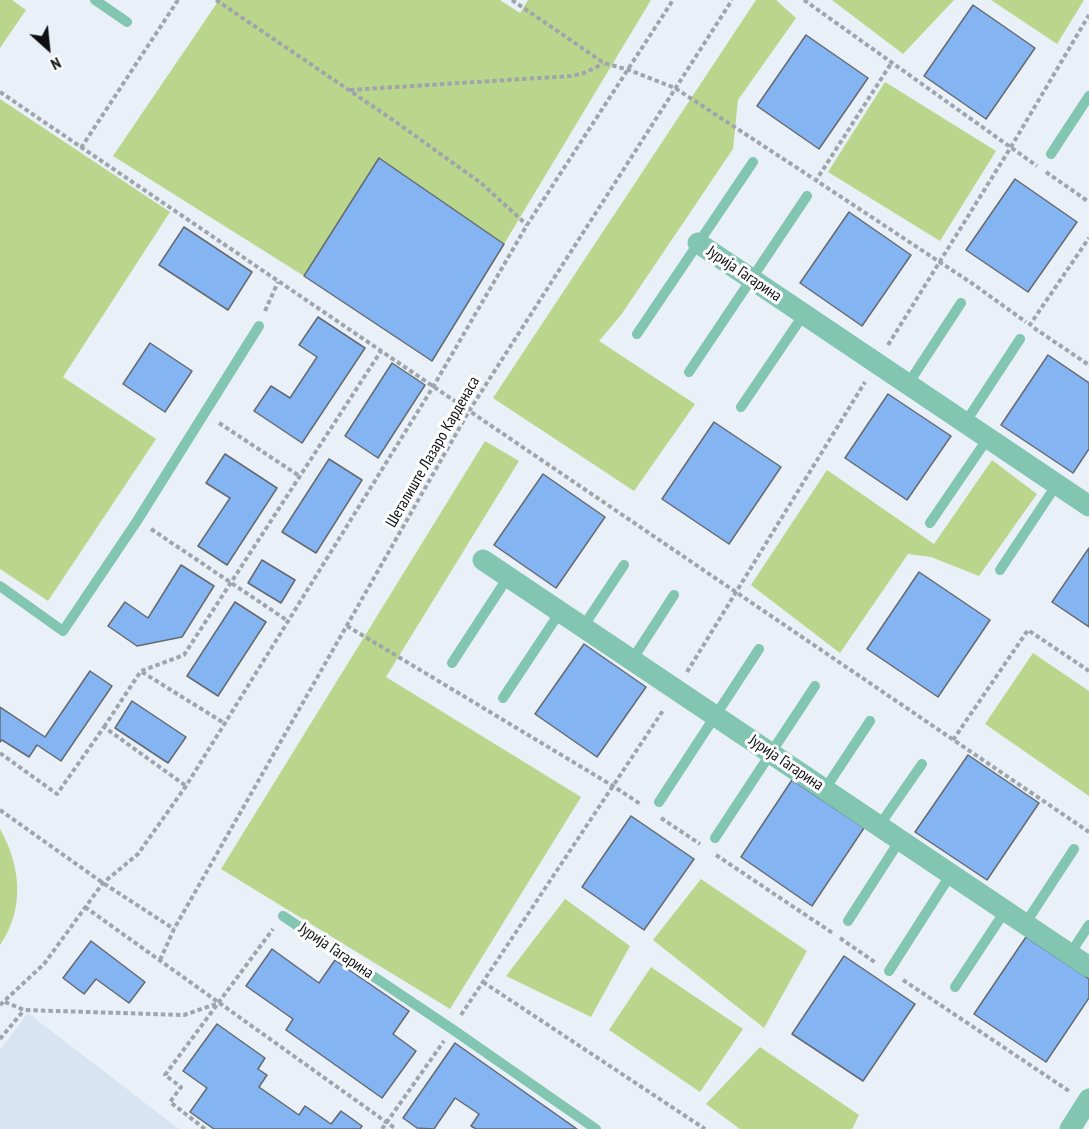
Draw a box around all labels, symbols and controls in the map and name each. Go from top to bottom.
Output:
north arrow [18,18,78,78]
text: N [48,53,65,75]
street label: Јурија Гагарина [703,242,785,306]
street label: Шеталиште Лазаро Карденаса [382,373,484,531]
street label: Јурија Гагарина [745,731,827,795]
street label: Јурија Гагарина [295,919,377,983]

